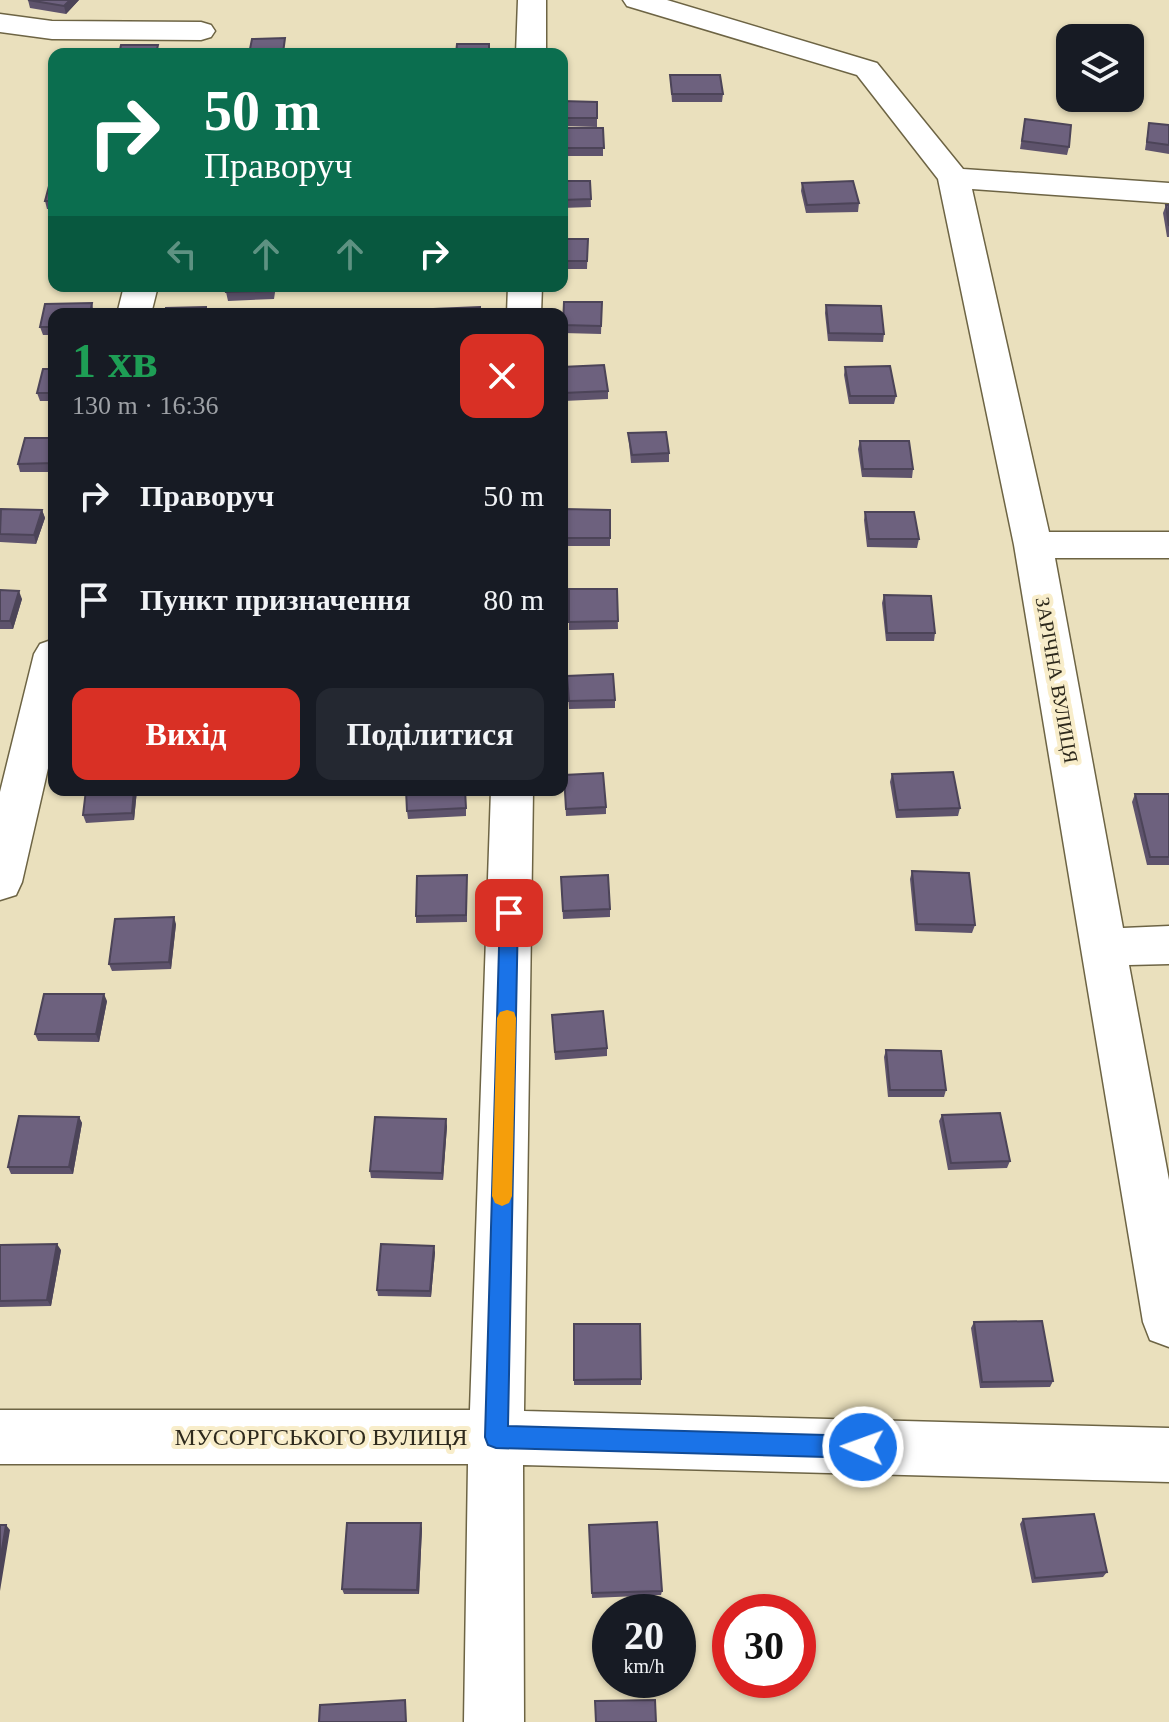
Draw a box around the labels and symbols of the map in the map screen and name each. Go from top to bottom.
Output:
street label: ЗАРІЧНА ВУЛИЦЯ [1031,595,1082,765]
pin [475,879,543,947]
position arrow [821,1405,905,1489]
street label: МУСОРГСЬКОГО ВУЛИЦЯ [174,1424,468,1450]
speed limit sign: 30 [712,1594,816,1698]

